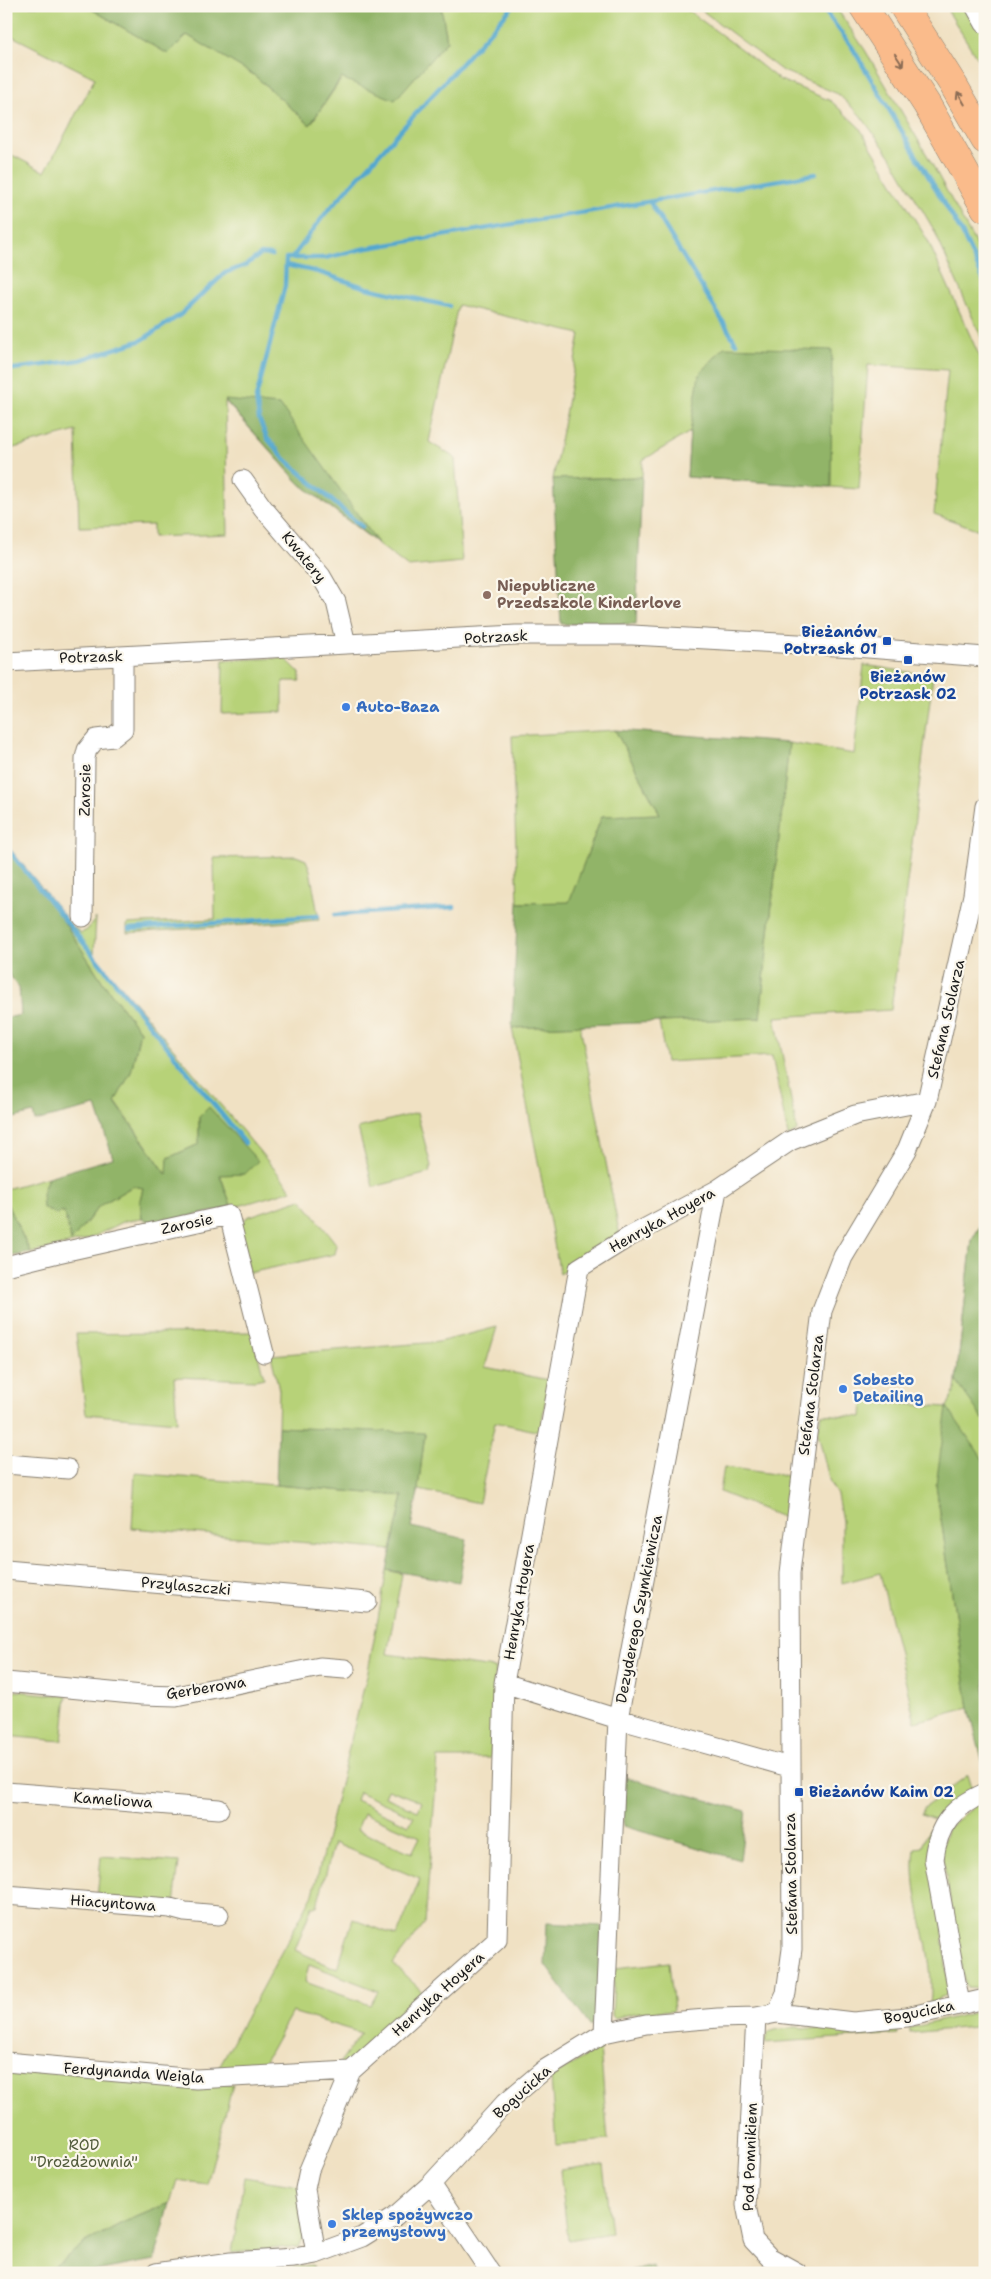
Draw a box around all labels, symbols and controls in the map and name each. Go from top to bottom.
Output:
one-way arrow [893,53,904,67]
one-way arrow [955,91,965,105]
street label: Kwatery [277,527,331,587]
place label: Niepubliczne Przedszkole Kinderlove [497,576,682,613]
marker: Niepubliczne Przedszkole Kinderlove [481,589,493,601]
place label: Bieżanów Potrzask 01 [784,622,877,659]
street label: Potrzask [464,625,528,649]
marker: Bieżanów Potrzask 01 [881,635,893,647]
street label: Potrzask [59,646,123,668]
marker: Bieżanów Potrzask 02 [902,654,914,666]
place label: Bieżanów Potrzask 02 [860,667,957,704]
place label: Auto-Baza [356,697,440,717]
marker: Auto-Baza [340,701,352,713]
street label: Zarosie [75,764,95,816]
street label: Stefana Stolarza [923,957,970,1081]
street label: Henryka Hoyera [606,1182,719,1257]
street label: Zarosie [159,1209,215,1239]
street label: Stefana Stolarza [794,1333,828,1457]
place label: Sobesto Detailing [853,1370,924,1407]
marker: Sobesto Detailing [837,1383,849,1395]
street label: Dezyderego Szymkiewicza [611,1512,667,1705]
street label: Henryka Hoyera [499,1542,539,1662]
street label: Przylaszczki [140,1572,232,1600]
street label: Gerberowa [165,1672,248,1704]
place label: Bieżanów Kaim 02 [809,1782,954,1802]
marker: Bieżanów Kaim 02 [793,1786,805,1798]
street label: Kameliowa [73,1787,154,1813]
street label: Stefana Stolarza [780,1812,802,1935]
street label: Hiacyntowa [69,1890,157,1916]
street label: Henryka Hoyera [387,1947,489,2041]
street label: Bogucicka [882,1995,957,2029]
street label: Ferdynanda Weigla [63,2058,206,2088]
street label: Bogucicka [489,2060,556,2123]
street label: Pod Pomnikiem [738,2102,762,2212]
park label: ROD "Drożdżownia" [30,2135,138,2172]
place label: Sklep spożywczo przemysłowy [342,2205,473,2242]
marker: Sklep spożywczo przemysłowy [326,2218,338,2230]

